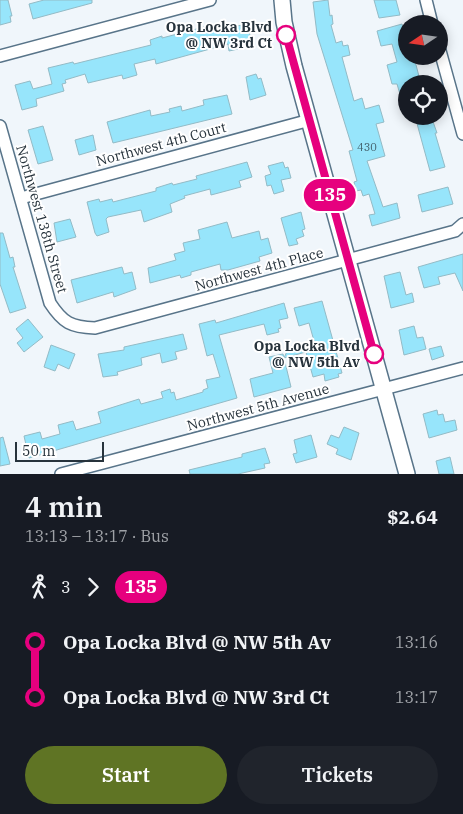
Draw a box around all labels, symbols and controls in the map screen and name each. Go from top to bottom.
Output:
north arrow [398,15,448,65]
map controls [398,15,448,125]
place label: Opa Locka Blvd @ NW 3rd Ct [166,18,272,52]
marker: Opa Locka Blvd @ NW 3rd Ct [276,25,296,45]
button: locate [398,75,448,125]
street label: Northwest 4th Court [94,118,228,170]
house number: 430 [357,140,377,154]
street label: Northwest 138th Street [12,143,72,295]
line badge: 135 [301,179,359,211]
text: 135 [314,183,346,206]
street label: Northwest 4th Place [193,243,325,295]
place label: Opa Locka Blvd @ NW 5th Av [254,337,360,371]
marker: Opa Locka Blvd @ NW 5th Av [364,344,384,364]
street label: Northwest 5th Avenue [185,379,331,435]
scale bar [15,439,104,462]
text: 50 m [22,442,55,460]
text: 4 min [25,488,103,525]
text: $2.64 [387,505,438,529]
text: 13:13 – 13:17 · Bus [25,526,169,546]
icon: walk [25,573,53,601]
icon: forward [79,573,107,601]
text: 135 [125,575,157,598]
text: 3 [61,577,71,597]
text: Opa Locka Blvd @ NW 5th Av [63,630,331,654]
text: 13:16 [395,632,438,652]
text: Opa Locka Blvd @ NW 3rd Ct [63,685,329,709]
text: 13:17 [395,687,438,707]
button: Start [25,746,227,804]
button: Tickets [237,746,438,804]

